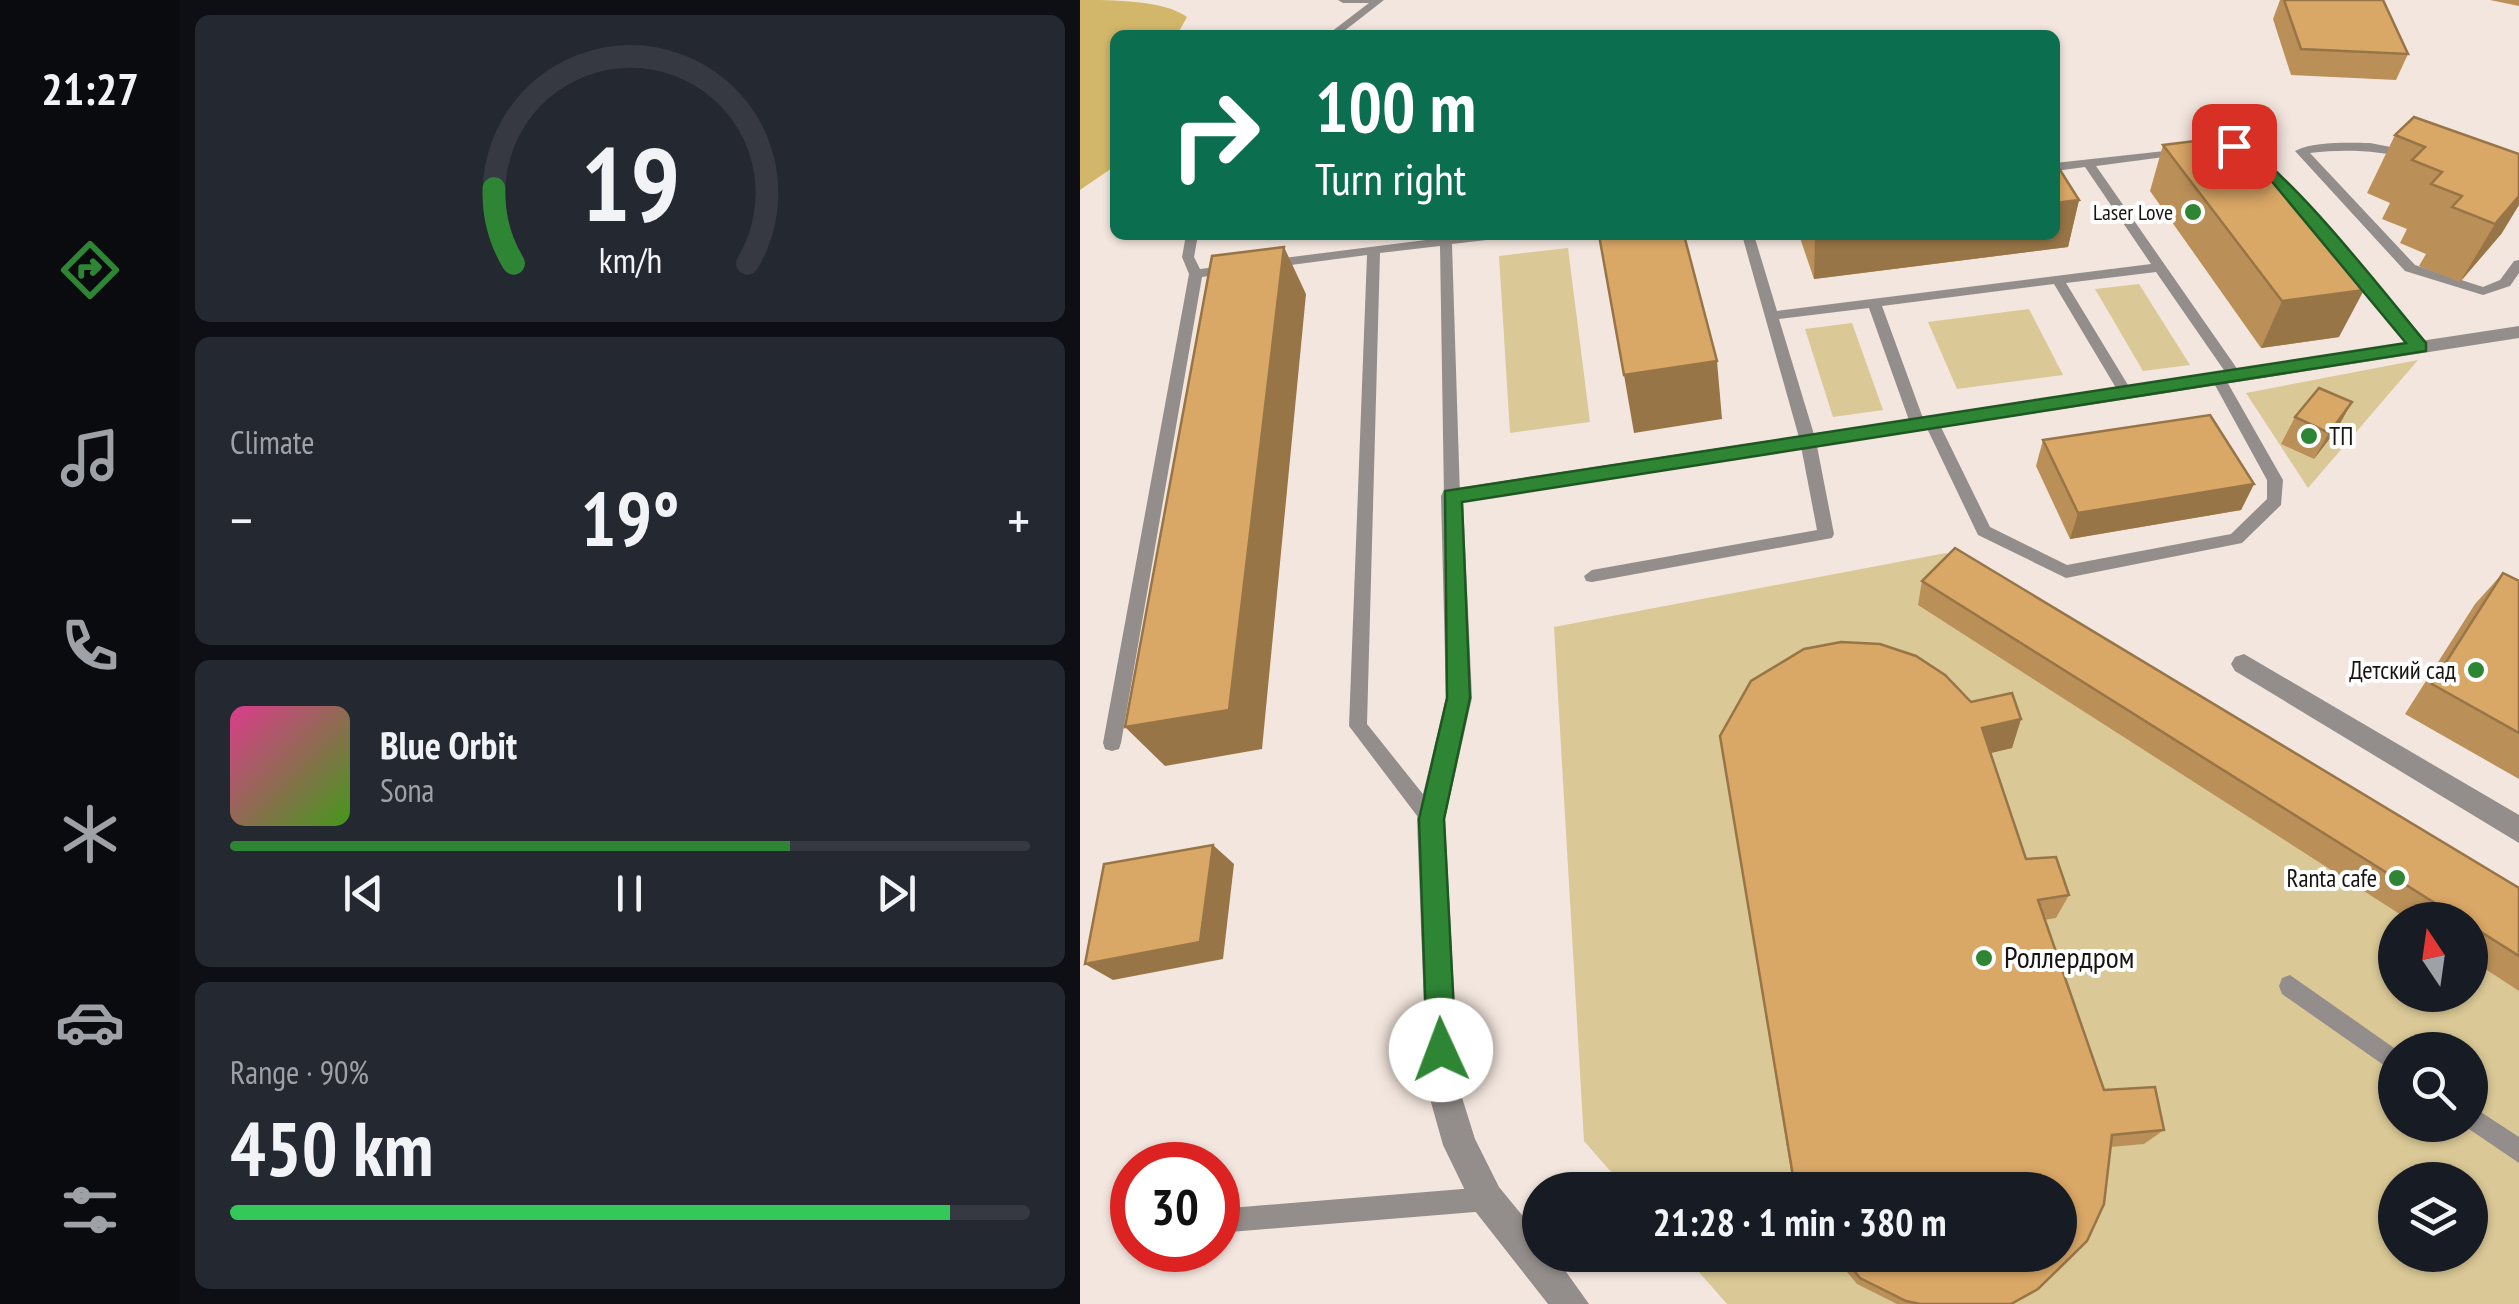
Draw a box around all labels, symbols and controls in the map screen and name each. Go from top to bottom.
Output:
text: 21:27 [41,59,139,117]
text: 100 m [1315,61,1476,151]
icon: right [1150,70,1280,200]
pin [2192,104,2277,189]
text: 19 [580,115,680,250]
icon: arrive [2207,119,2262,174]
text: Turn right [1315,149,1466,207]
place label: Laser Love [2093,198,2173,226]
marker: Laser Love [2182,201,2204,223]
icon: directions [55,235,125,305]
text: km/h [598,237,662,283]
place label: ТП [2329,420,2353,452]
text: Climate [230,421,314,463]
icon: music [55,423,125,493]
marker: ТП [2298,425,2320,447]
text: 19° [580,470,680,567]
text: − [230,484,253,555]
text: + [1007,484,1030,555]
icon: phone [55,611,125,681]
place label: Детский сад [2349,654,2456,686]
marker: Детский сад [2465,659,2487,681]
text: Blue Orbit [380,720,517,769]
text: Sona [380,769,434,811]
icon: climate [55,799,125,869]
place label: Ranta cafe [2286,862,2377,894]
icon: previous [336,866,391,921]
icon: pause [602,866,657,921]
icon: next [869,866,924,921]
marker: Ranta cafe [2386,867,2408,889]
north arrow [2378,902,2488,1012]
map controls [2378,902,2488,1272]
place label: Роллердром [2004,937,2134,976]
marker: Роллердром [1973,947,1995,969]
icon: car [55,987,125,1057]
position arrow [1389,998,1493,1102]
button: search [2378,1032,2488,1142]
text: Range · 90% [230,1051,369,1093]
text: 450 km [230,1100,434,1197]
speed limit sign: 30 [1110,1142,1240,1272]
button: layers [2378,1162,2488,1272]
icon: filters [55,1175,125,1245]
text: 21:28 · 1 min · 380 m [1653,1197,1946,1246]

